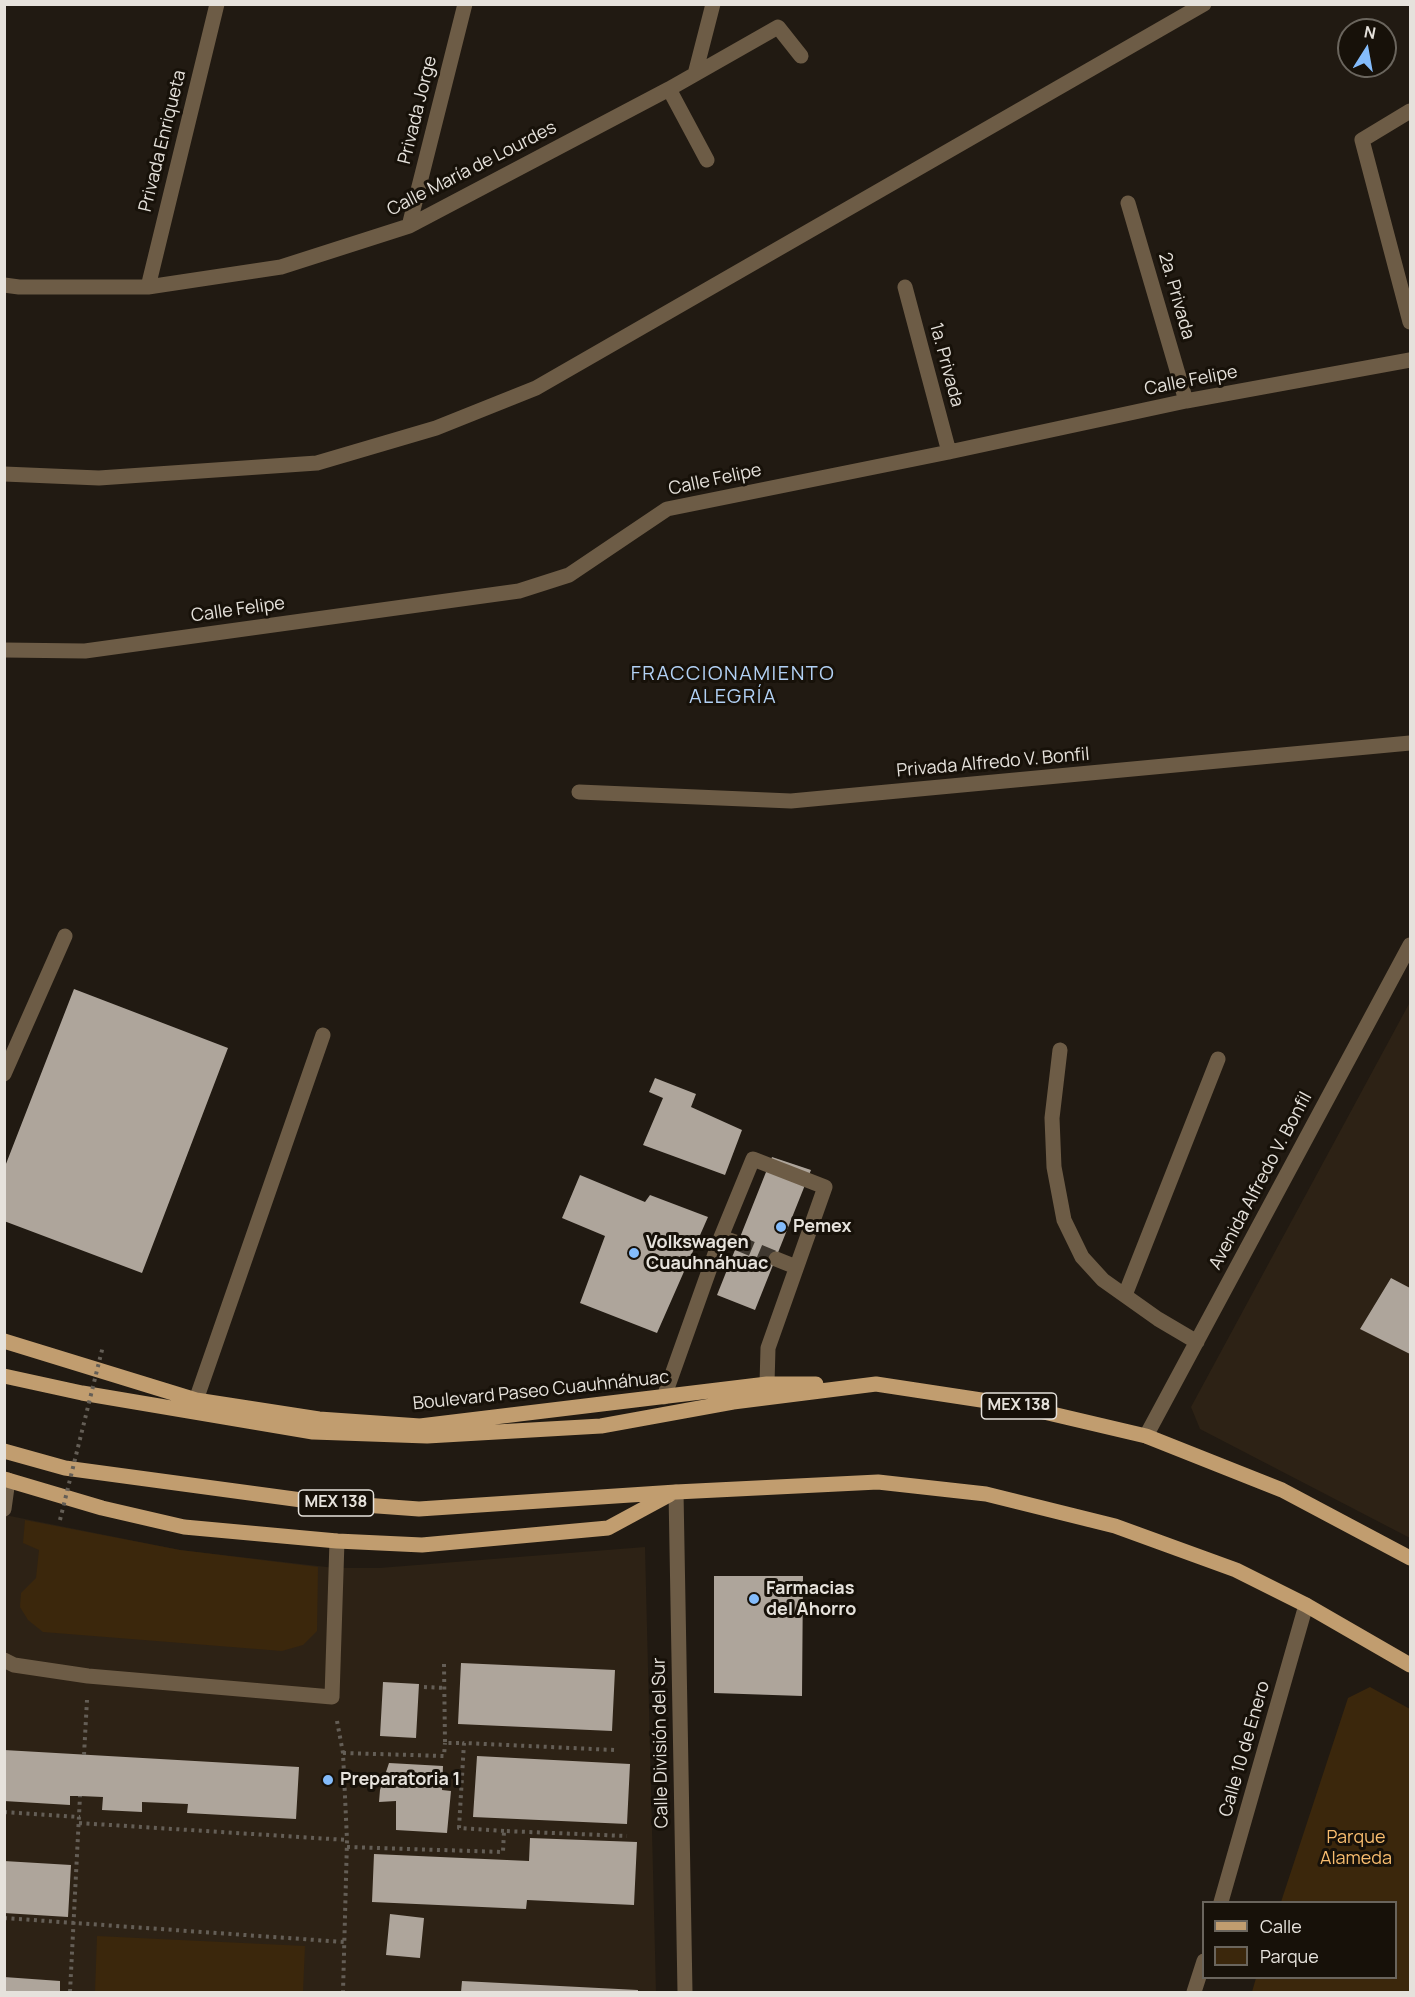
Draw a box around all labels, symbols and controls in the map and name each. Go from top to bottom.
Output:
north arrow [1337,18,1397,78]
text: N [1362,20,1378,44]
street label: Privada Jorge [394,54,442,166]
street label: Privada Enriqueta [135,68,191,214]
street label: Calle María de Lourdes [384,117,560,221]
street label: 2a. Privada [1153,250,1199,342]
street label: 1a. Privada [924,321,968,409]
street label: Calle Felipe [1143,361,1239,401]
street label: Calle Felipe [667,460,763,500]
street label: Calle Felipe [190,593,286,627]
district label: FRACCIONAMIENTO ALEGRÍA [631,662,835,709]
street label: Privada Alfredo V. Bonfil [896,744,1090,782]
street label: Avenida Alfredo V. Bonfil [1205,1089,1317,1273]
place label: Pemex [793,1216,851,1238]
marker: Pemex [774,1220,788,1234]
place label: Volkswagen Cuauhnáhuac [646,1232,768,1274]
marker: Volkswagen Cuauhnáhuac [627,1246,641,1260]
street label: Boulevard Paseo Cuauhnáhuac [412,1367,670,1415]
road number: MEX 138 [982,1393,1056,1419]
road number: MEX 138 [298,1490,374,1516]
place label: Farmacias del Ahorro [766,1578,856,1620]
marker: Farmacias del Ahorro [747,1592,761,1606]
street label: Calle División del Sur [649,1657,673,1829]
street label: Calle 10 de Enero [1215,1679,1275,1819]
place label: Preparatoria 1 [340,1769,460,1791]
marker: Preparatoria 1 [321,1773,335,1787]
park label: Parque Alameda [1320,1827,1392,1870]
legend [1202,1901,1397,1979]
text: Calle [1260,1914,1302,1938]
text: Parque [1260,1944,1319,1968]

